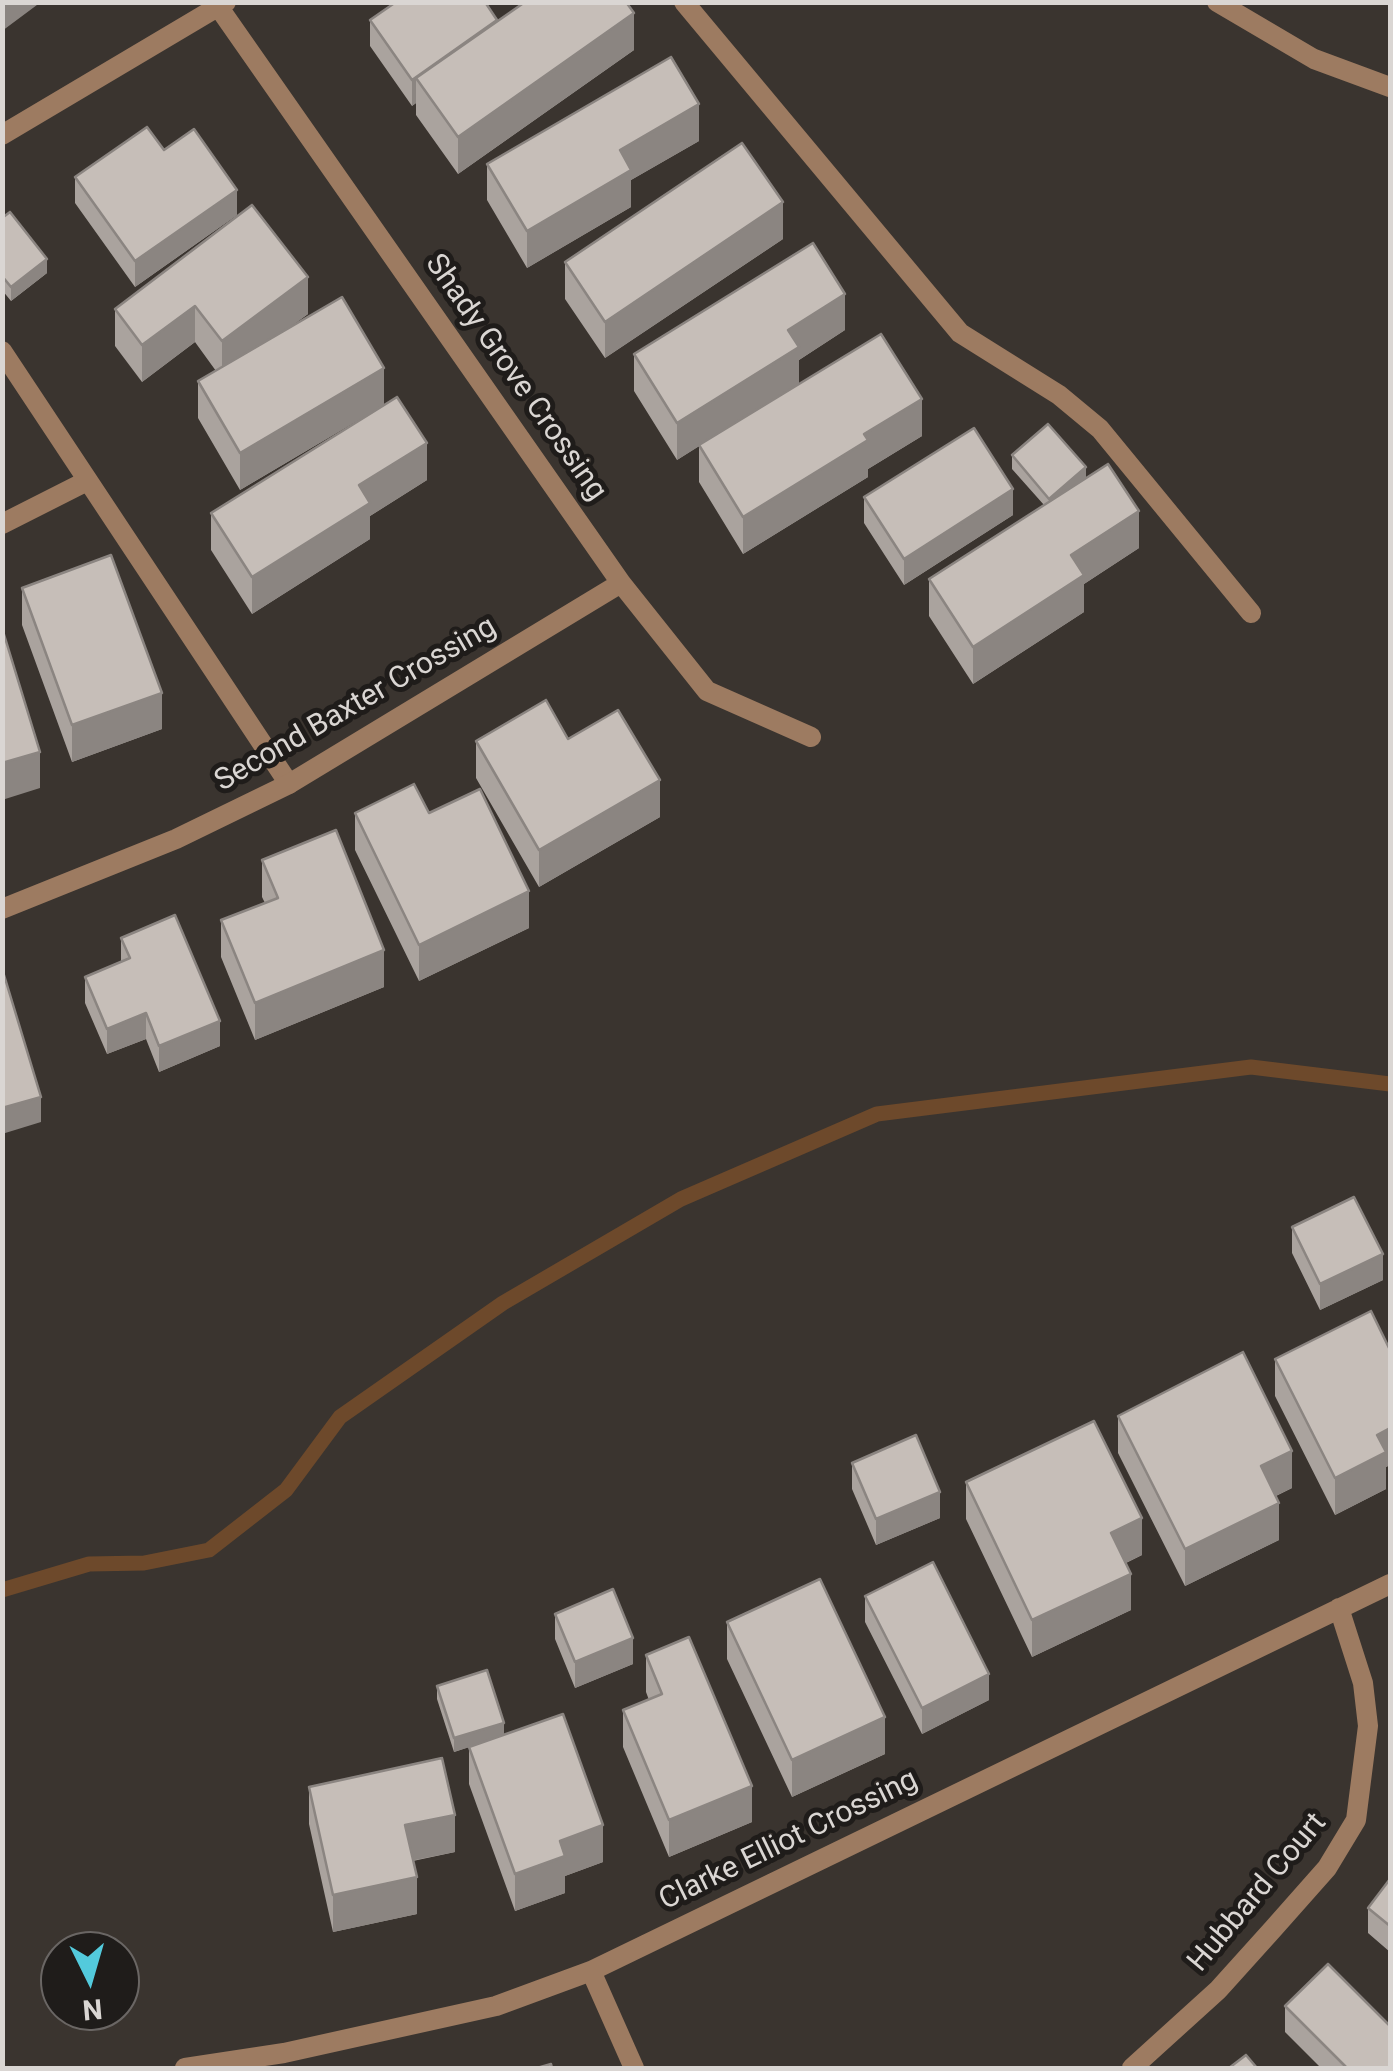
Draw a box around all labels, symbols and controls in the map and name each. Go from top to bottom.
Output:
street label: Shady Grove Crossing [416,248,614,508]
street label: Second Baxter Crossing [209,610,503,800]
street label: Clarke Elliot Crossing [654,1763,924,1919]
street label: Hubbard Court [1181,1806,1335,1980]
north arrow [40,1931,140,2031]
text: N [81,1992,104,2027]

